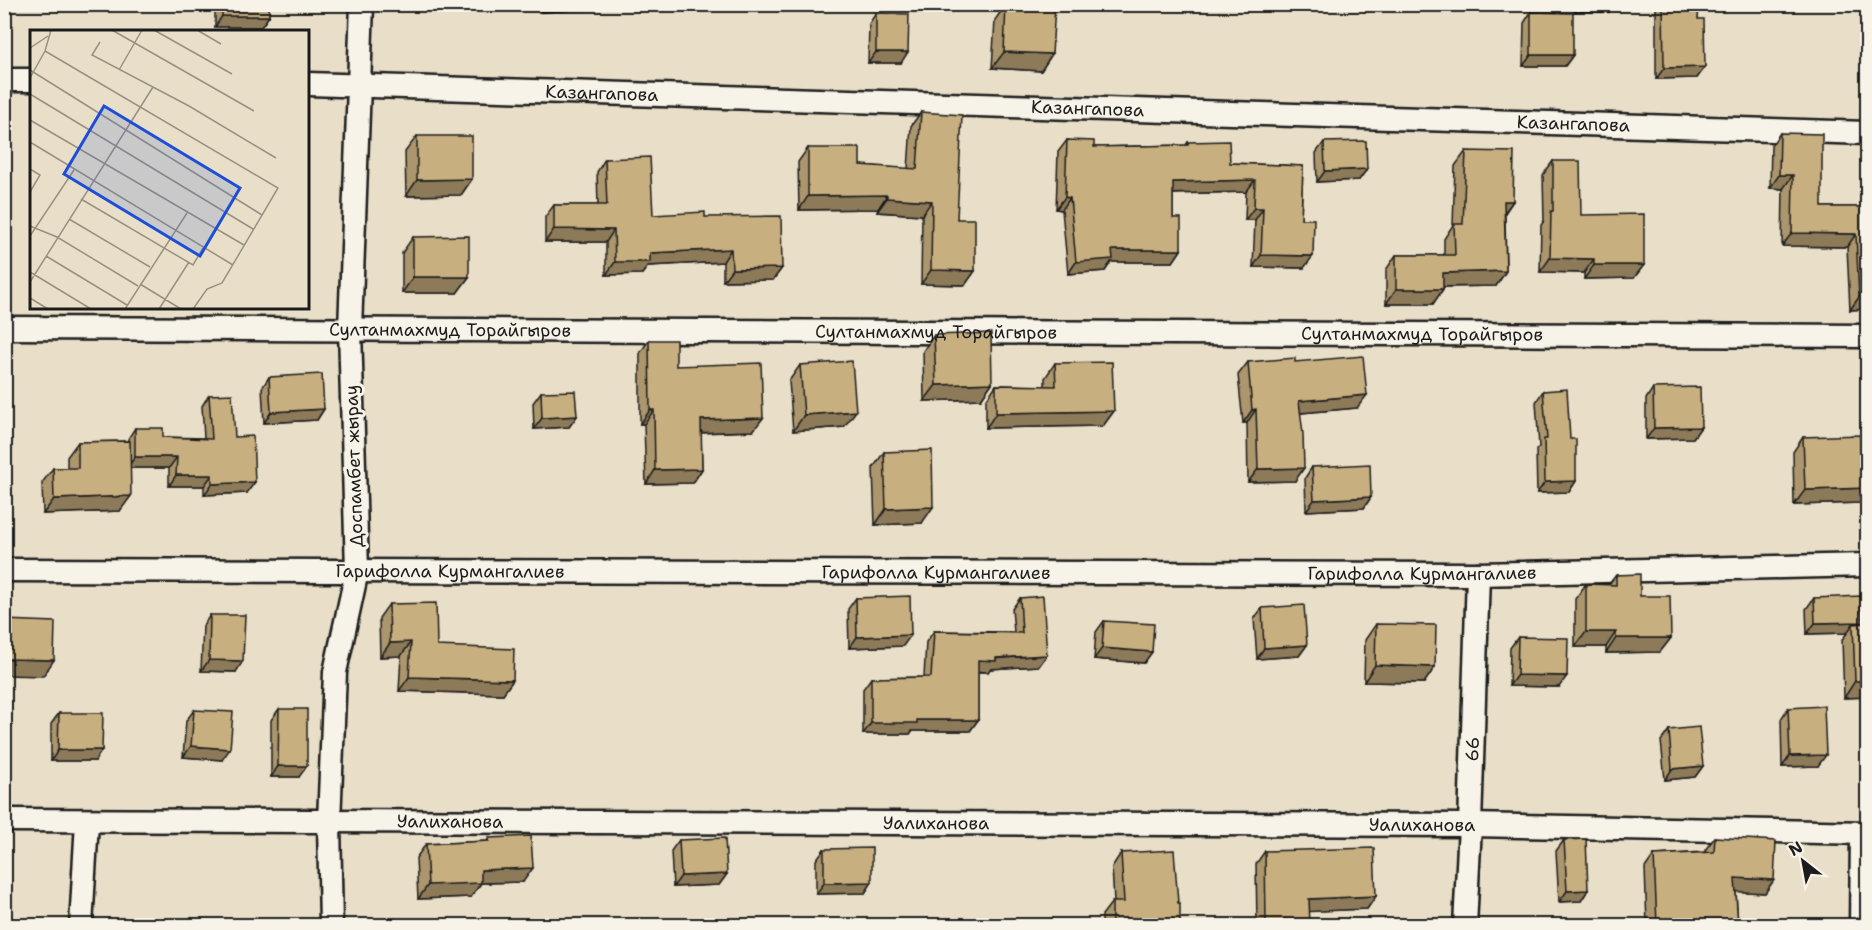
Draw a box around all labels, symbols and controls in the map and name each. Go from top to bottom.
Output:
inset map [30,30,309,309]
street label: Казангапова [545,79,659,107]
street label: Казангапова [1031,95,1145,122]
street label: Казангапова [1516,110,1630,138]
street label: Султанмахмуд Торайгыров [329,317,571,342]
street label: Султанмахмуд Торайгыров [815,319,1057,345]
street label: Султанмахмуд Торайгыров [1301,322,1543,347]
street label: Доспамбет жырау [339,384,369,548]
street label: Гарифолла Курмангалиев [335,559,564,584]
street label: Гарифолла Курмангалиев [821,560,1050,585]
street label: Гарифолла Курмангалиев [1307,561,1537,586]
street label: 66 [1460,736,1485,762]
street label: Уалиханова [397,809,503,834]
street label: Уалиханова [883,811,989,835]
street label: Уалиханова [1369,813,1475,837]
north arrow [1773,831,1833,891]
text: N [1785,836,1806,861]

